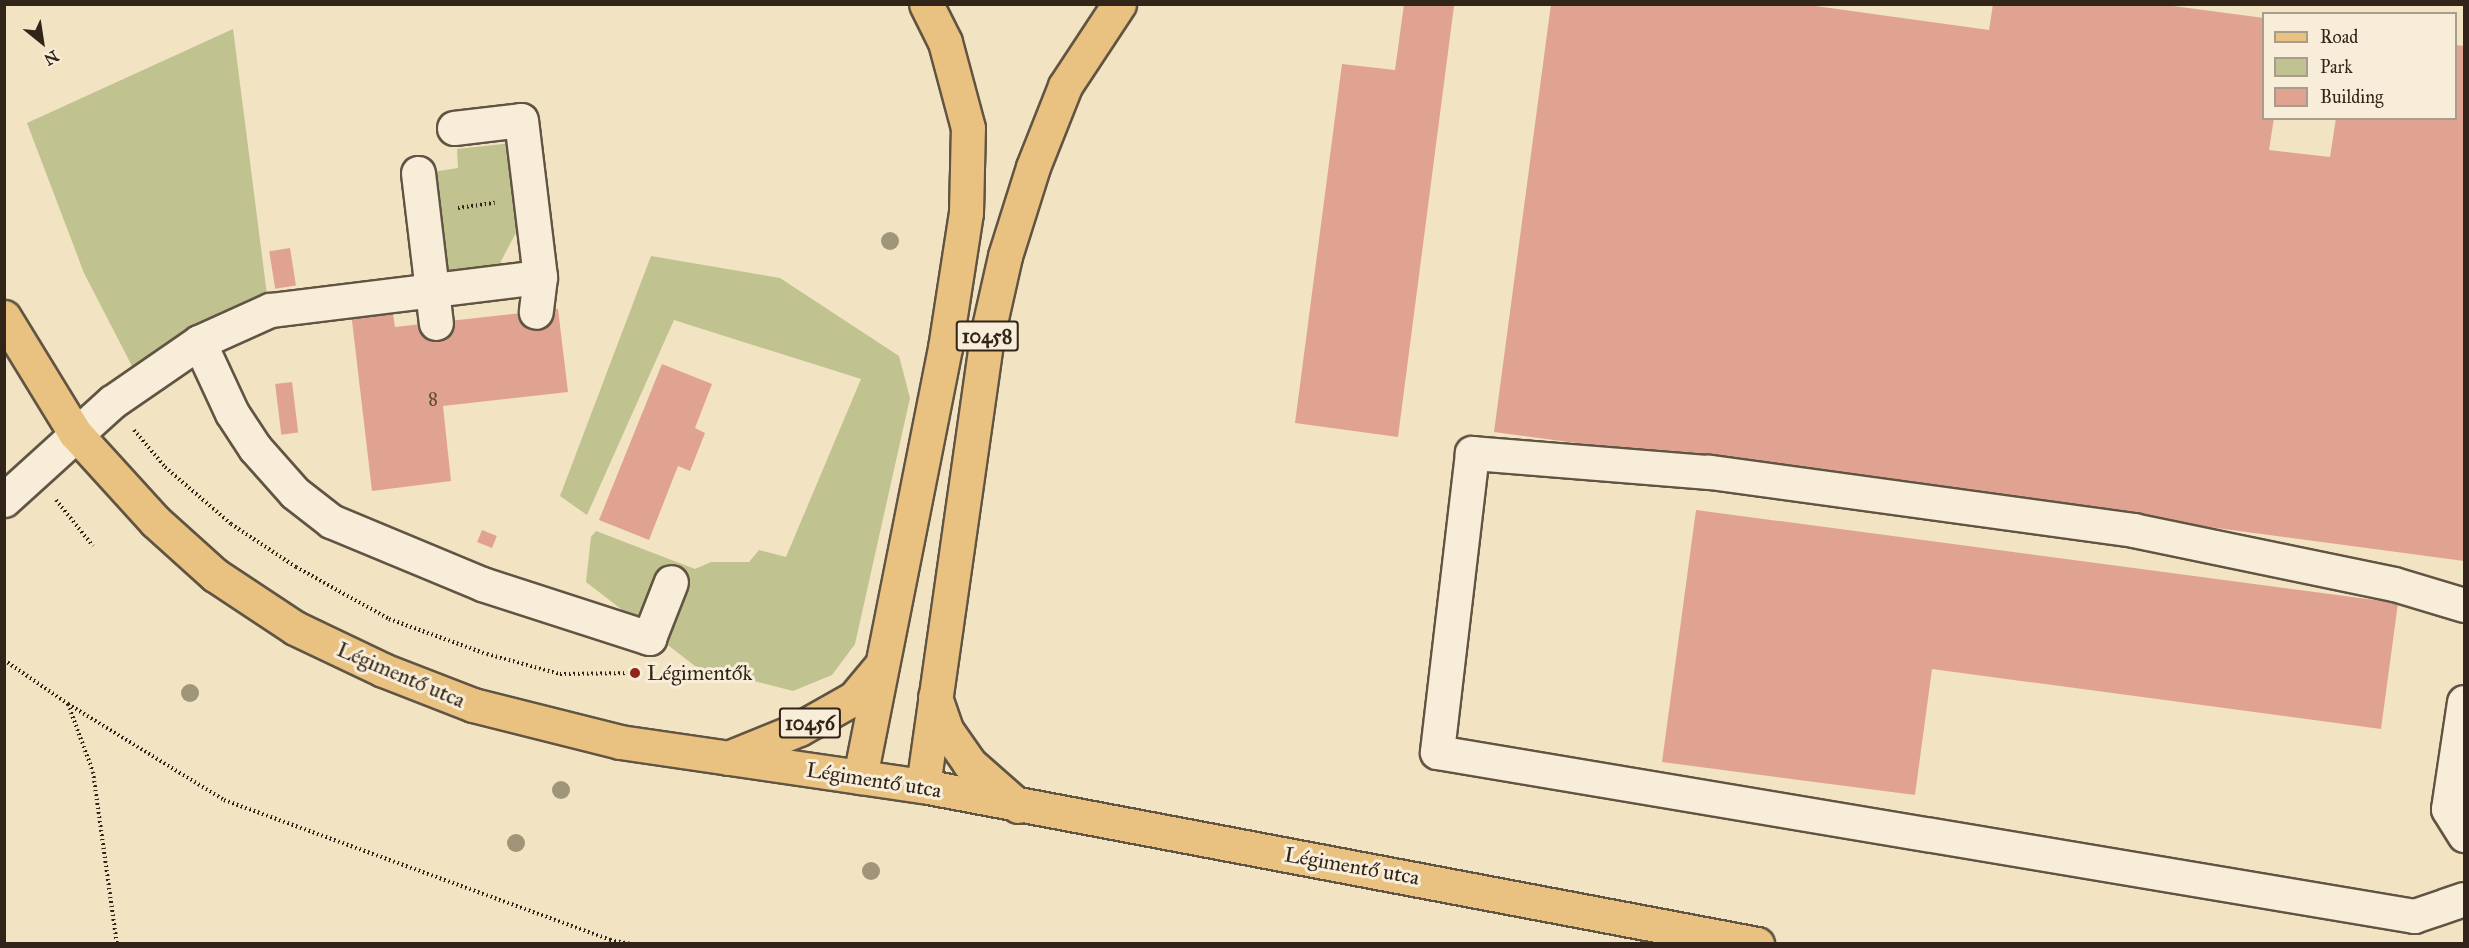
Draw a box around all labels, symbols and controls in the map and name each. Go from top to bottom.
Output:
north arrow [12,12,72,72]
legend [2262,12,2457,120]
text: Road [2320,26,2358,48]
text: N [41,46,62,70]
text: Park [2320,56,2353,78]
text: Building [2320,86,2383,108]
road number: 10458 [956,319,1018,353]
house number: 8 [428,388,438,410]
street label: Légimentő utca [333,637,469,713]
place label: Légimentők [647,660,752,686]
marker: Légimentők [628,666,642,680]
road number: 10456 [778,706,842,740]
street label: Légimentő utca [805,757,943,803]
street label: Légimentő utca [1283,842,1421,890]

